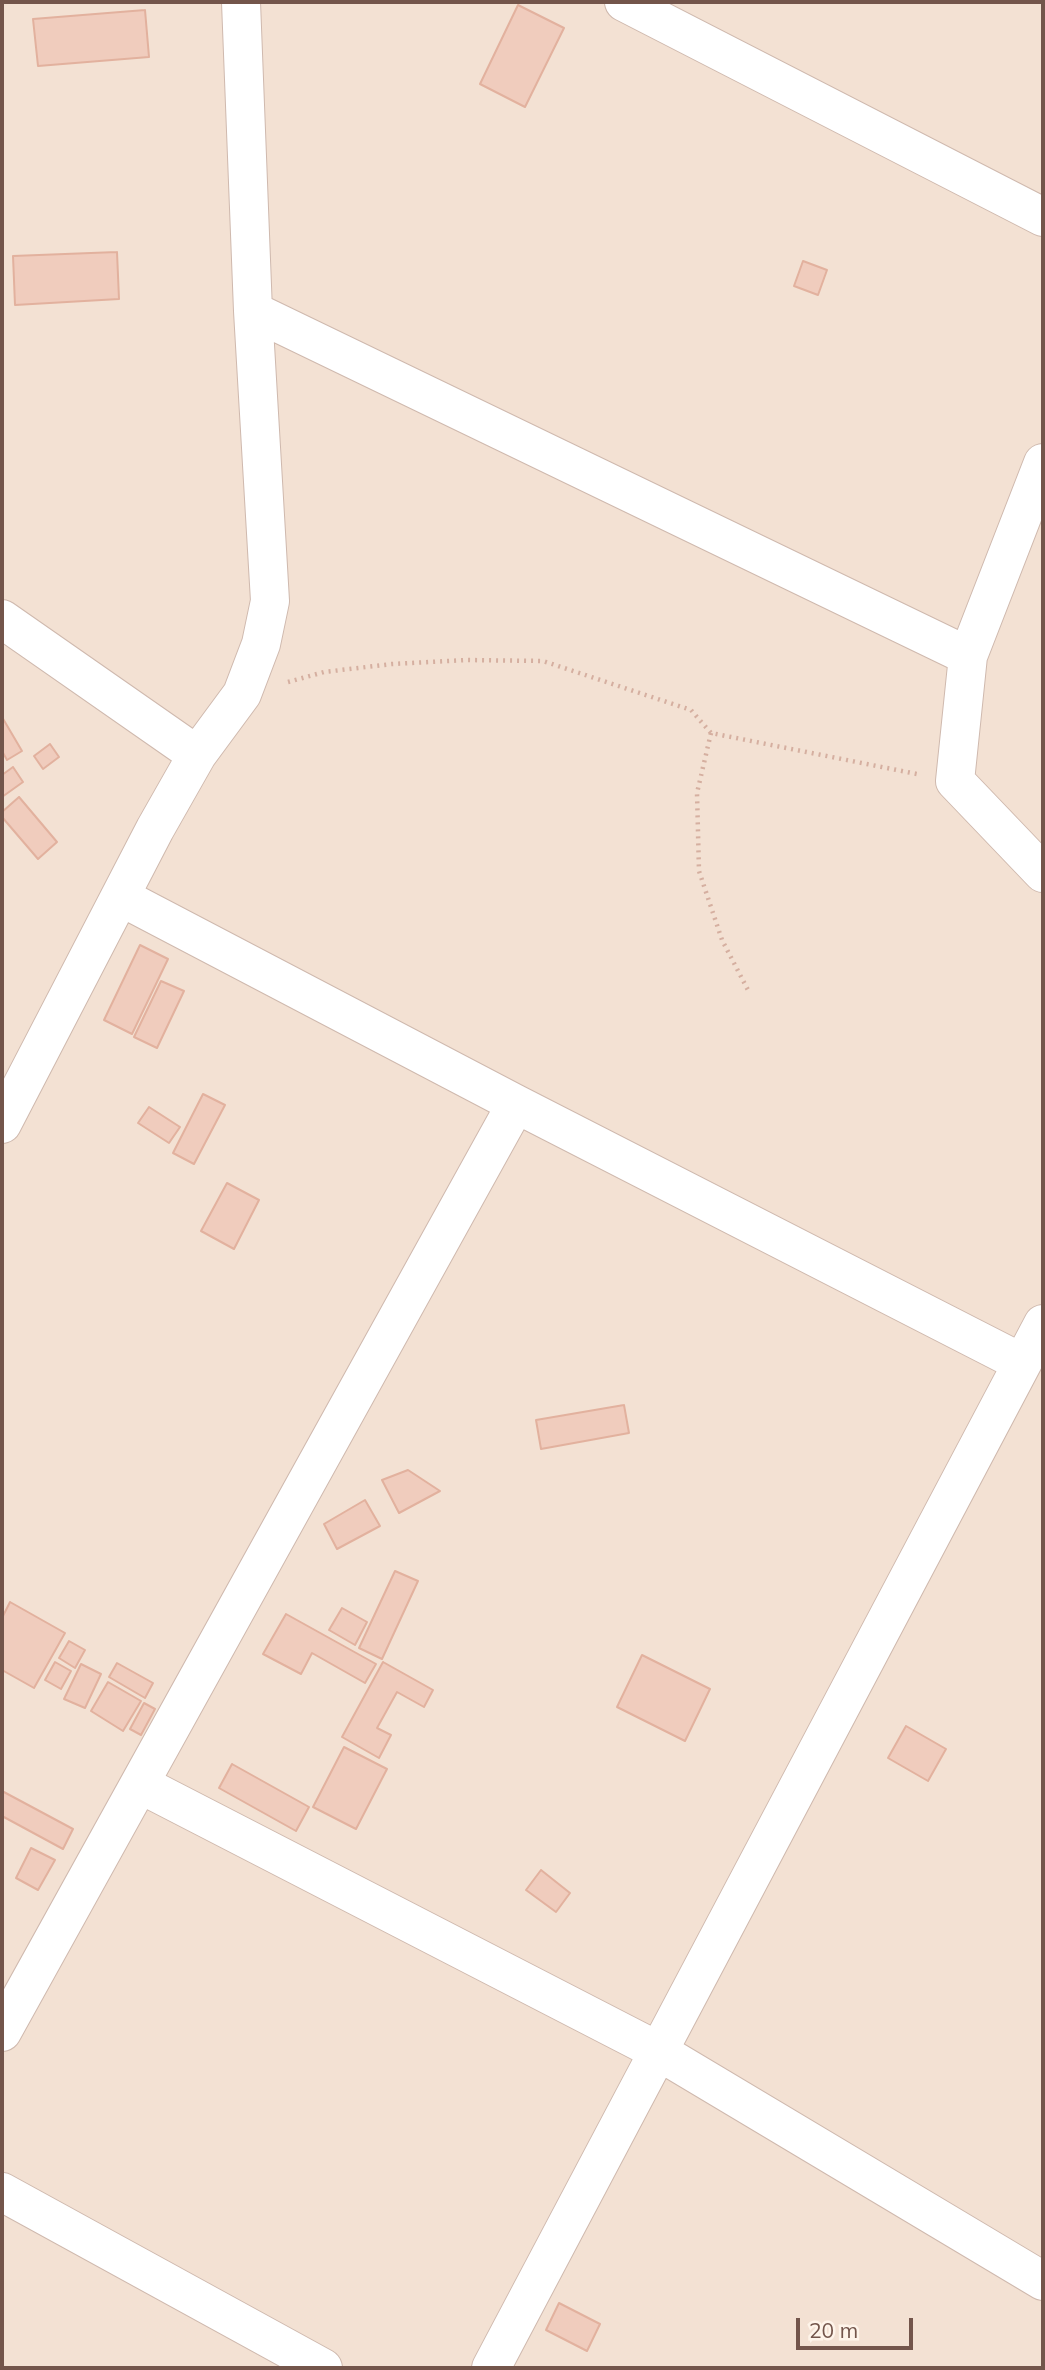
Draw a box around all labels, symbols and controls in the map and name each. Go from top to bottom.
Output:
scale bar [800,2304,917,2348]
text: 20 m [809,2317,858,2343]

